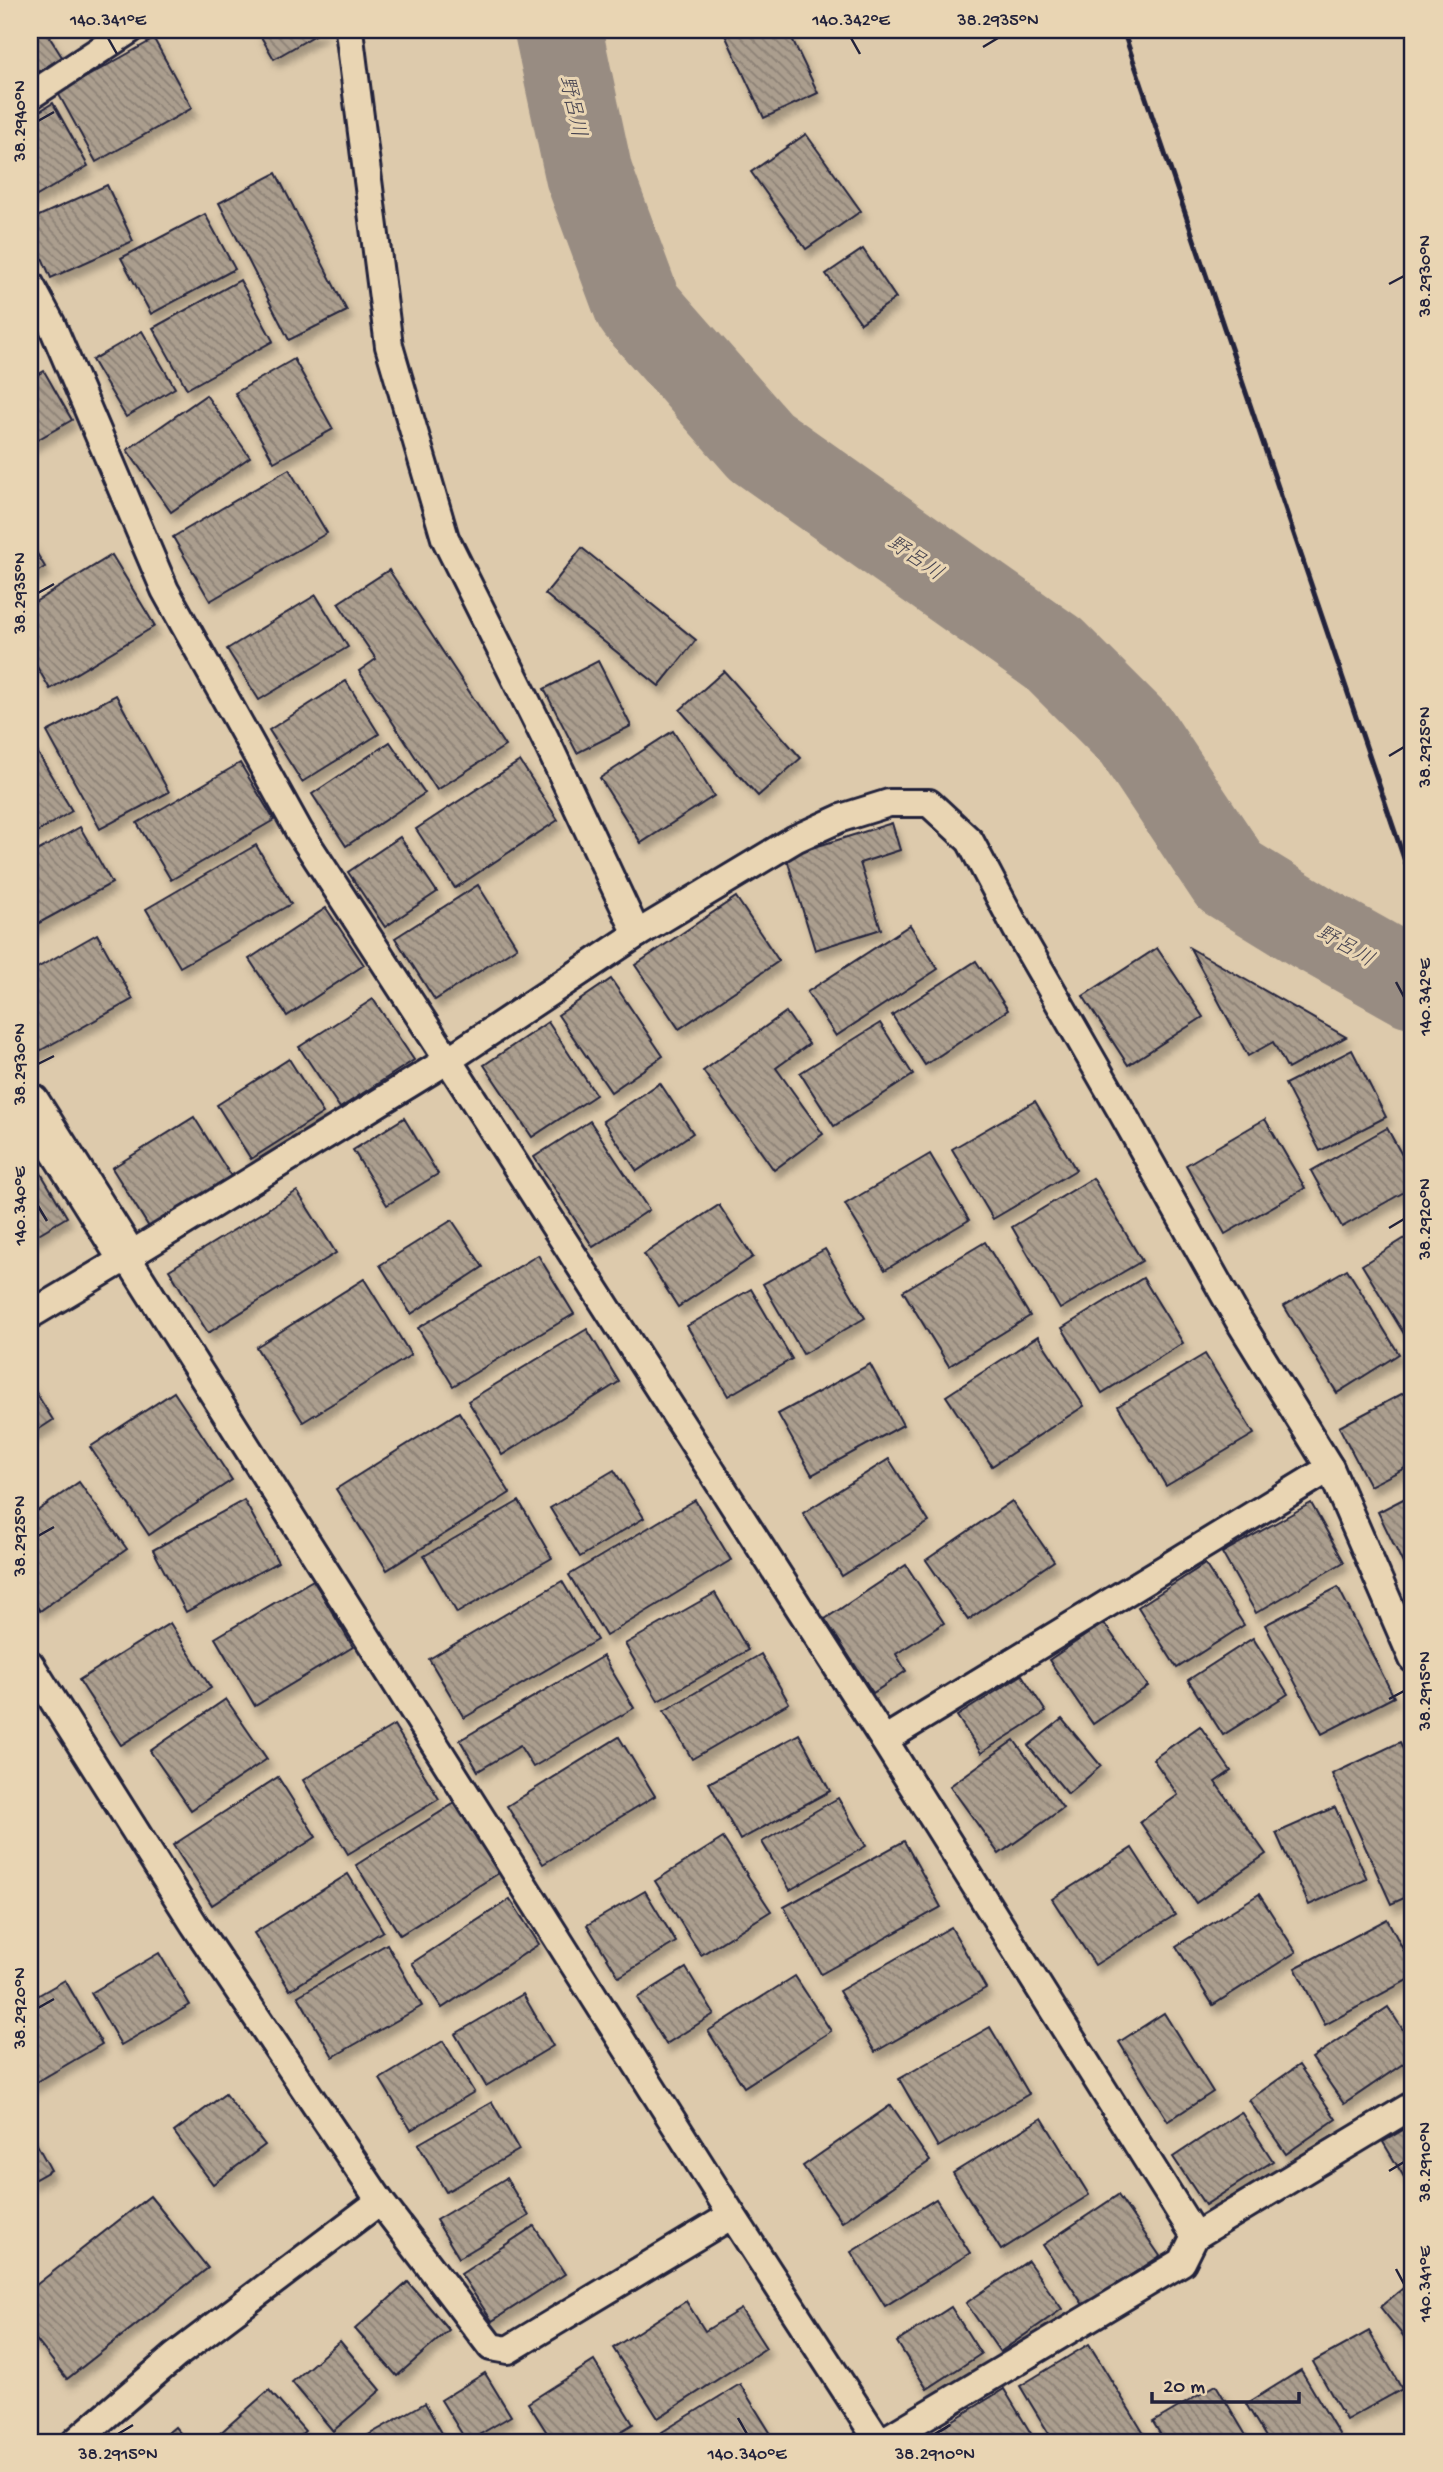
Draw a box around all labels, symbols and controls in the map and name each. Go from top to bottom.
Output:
text: 140.341°E [69,11,147,32]
text: 140.342°E [811,11,891,32]
text: 38.2935°N [956,11,1039,32]
water label: 野呂川 [552,73,590,140]
text: 38.2940°N [11,80,32,163]
text: 38.2930°N [1416,235,1437,318]
water label: 野呂川 [881,531,948,588]
text: 38.2935°N [11,552,32,635]
text: 38.2925°N [1416,707,1437,788]
water label: 野呂川 [1311,921,1378,975]
text: 140.342°E [1416,957,1437,1037]
text: 38.2930°N [11,1023,32,1106]
text: 140.340°E [11,1166,32,1247]
text: 38.2920°N [1416,1178,1437,1261]
text: 38.2925°N [11,1496,32,1577]
text: 38.2915°N [1416,1651,1437,1732]
text: 38.2920°N [11,1967,32,2050]
text: 38.2910°N [1416,2122,1437,2203]
text: 140.341°E [1416,2245,1437,2323]
scale bar [1152,2360,1300,2404]
text: 20 m [1163,2376,1205,2401]
text: 38.2915°N [77,2445,158,2466]
text: 140.340°E [706,2445,787,2466]
text: 38.2910°N [894,2445,975,2466]

